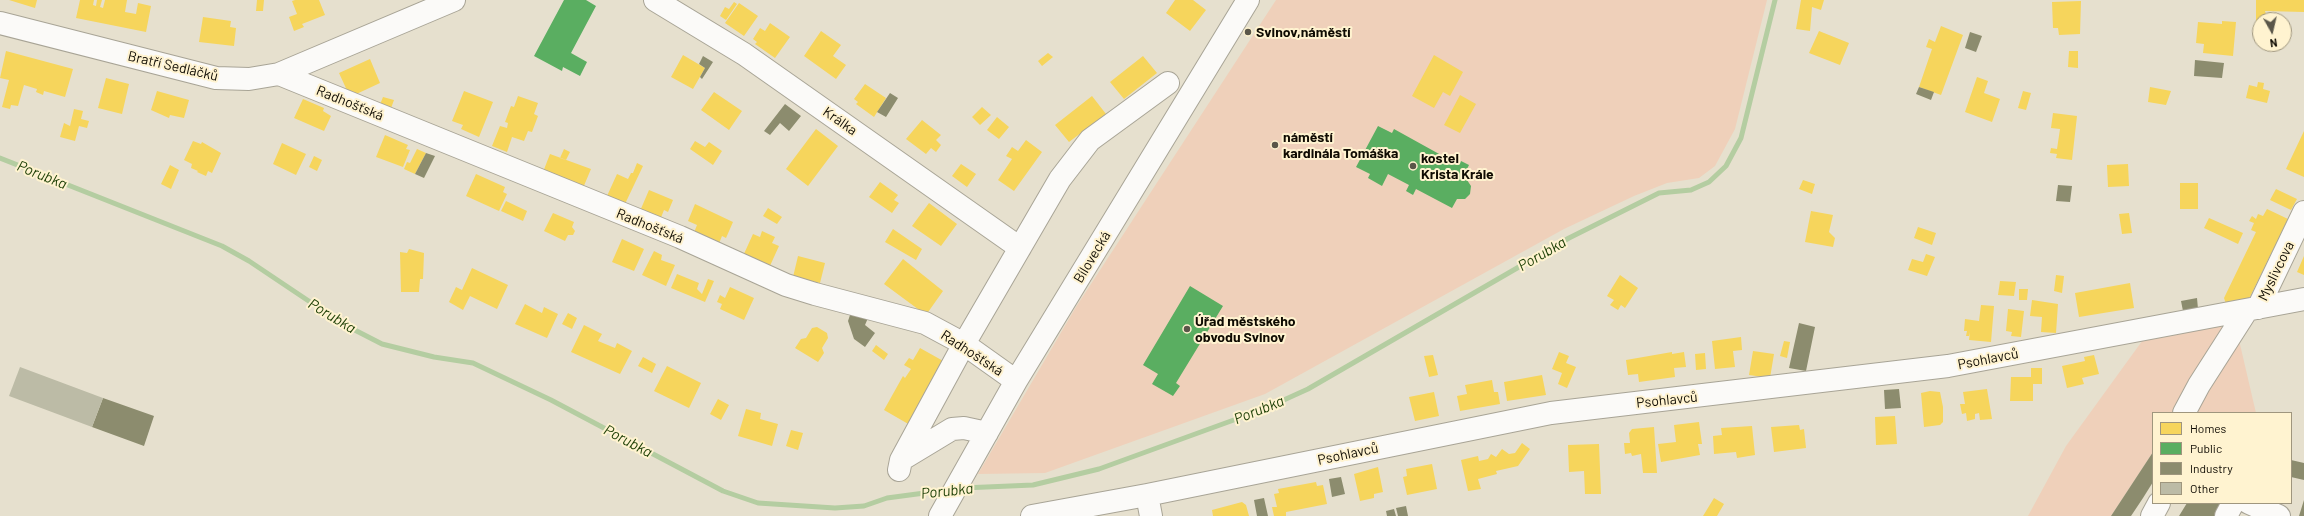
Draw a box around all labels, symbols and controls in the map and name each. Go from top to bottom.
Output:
north arrow [2252,12,2292,52]
place label: Svinov,náměstí [1256,24,1351,40]
marker: Svinov,náměstí [1243,27,1253,37]
text: N [2269,36,2278,50]
street label: Bratří Sedláčků [126,47,220,85]
street label: Radhošťská [314,82,386,124]
street label: Králka [820,103,860,139]
place label: náměstí kardinála Tomáška [1283,129,1398,162]
marker: náměstí kardinála Tomáška [1270,140,1280,150]
place label: kostel Krista Krále [1421,150,1494,182]
water label: Porubka [14,157,70,193]
marker: kostel Krista Krále [1408,161,1418,171]
street label: Radhošťská [614,205,686,247]
street label: Bílovecká [1070,228,1114,286]
water label: Porubka [1515,233,1569,275]
street label: Myslivcova [2254,238,2298,304]
water label: Porubka [305,295,359,337]
place label: Úřad městského obvodu Svinov [1195,313,1296,346]
marker: Úřad městského obvodu Svinov [1182,324,1192,334]
street label: Radhošťská [938,327,1006,379]
street label: Psohlavců [1956,345,2020,373]
street label: Psohlavců [1635,388,1699,412]
water label: Porubka [1231,392,1287,428]
legend [2152,412,2292,504]
water label: Porubka [601,421,655,461]
text: Homes [2190,421,2226,435]
street label: Psohlavců [1316,439,1380,469]
text: Public [2190,441,2222,455]
text: Industry [2190,461,2233,475]
water label: Porubka [920,479,974,503]
text: Other [2190,481,2219,495]

